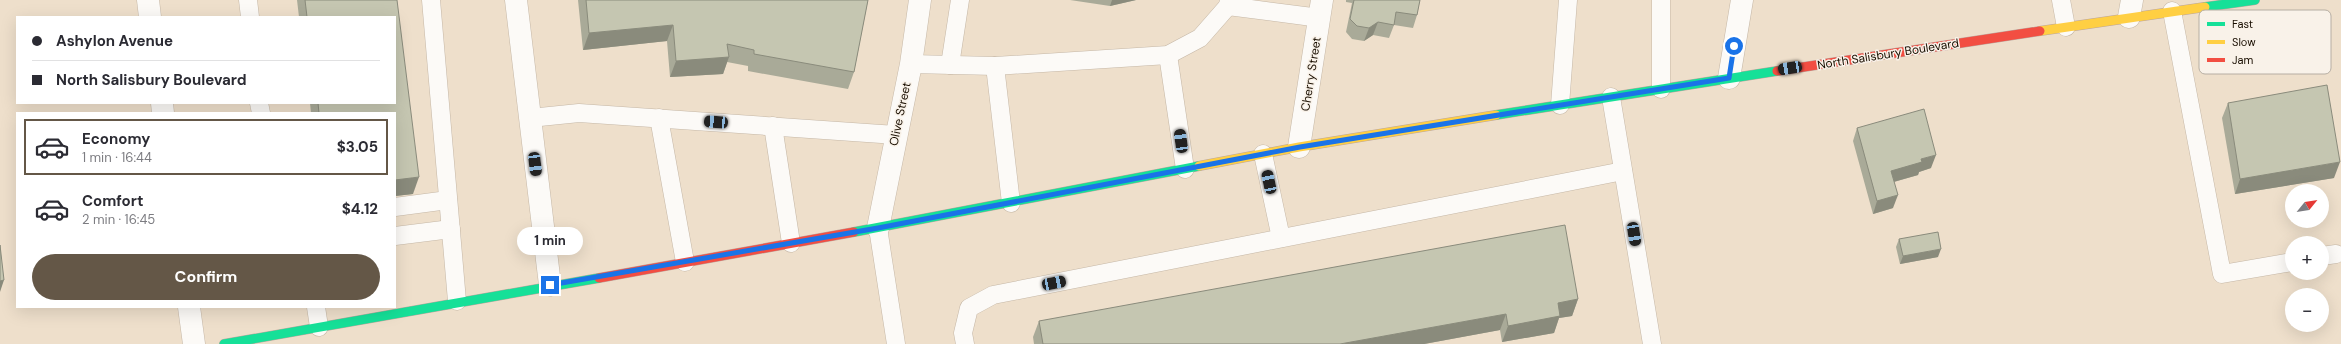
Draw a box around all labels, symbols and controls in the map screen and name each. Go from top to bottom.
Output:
legend [2199,10,2331,74]
text: Fast [2232,17,2253,31]
text: Ashylon Avenue [56,31,173,51]
street label: Cherry Street [1297,35,1325,112]
street label: North Salisbury Boulevard [1816,35,1960,73]
text: Slow [2232,35,2256,49]
route start [1725,37,1743,55]
text: Jam [2232,53,2253,67]
car [1777,60,1803,76]
text: North Salisbury Boulevard [56,70,247,90]
street label: Olive Street [885,80,915,147]
car [704,115,728,129]
car [1173,128,1189,154]
icon: car [34,129,70,165]
text: Economy [82,129,150,149]
text: $3.05 [337,137,378,157]
text: 1 min · 16:44 [82,149,152,166]
car [528,151,542,177]
car [1261,169,1277,195]
north arrow [2285,184,2329,228]
map controls [2285,184,2329,332]
icon: car [34,191,70,227]
text: Comfort [82,191,143,211]
text: $4.12 [342,199,378,219]
text: 2 min · 16:45 [82,211,155,228]
car [1626,221,1642,247]
callout: 1 min [517,227,583,255]
text: 1 min [534,232,566,249]
button: + [2285,236,2329,280]
button: Confirm [32,254,380,300]
car [1041,275,1067,291]
route end [541,276,559,294]
button: − [2285,288,2329,332]

